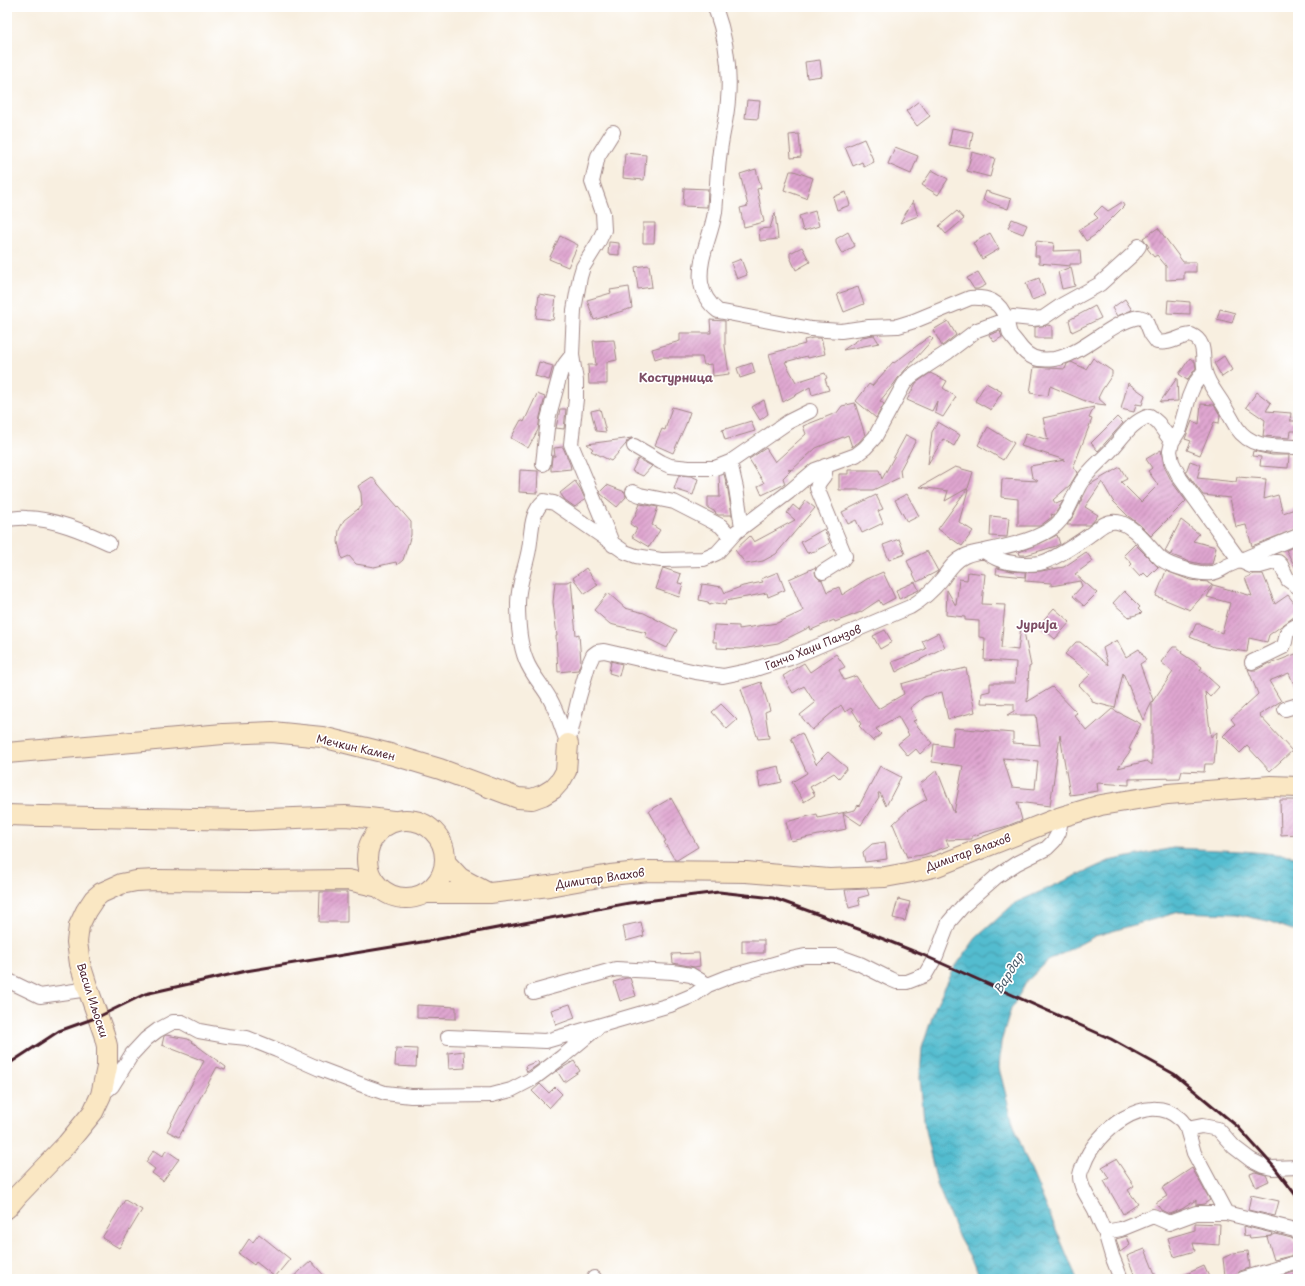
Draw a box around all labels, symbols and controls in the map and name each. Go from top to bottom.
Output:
district label: Костурница [639,368,714,386]
district label: Јурија [1016,615,1058,633]
street label: Ганчо Хаџи Панзов [762,620,864,674]
street label: Мечкин Камен [315,730,397,764]
street label: Димитар Влахов [922,829,1013,876]
street label: Димитар Влахов [553,863,646,893]
water label: Вардар [989,948,1028,997]
street label: Васил Иљоски [73,960,113,1040]

